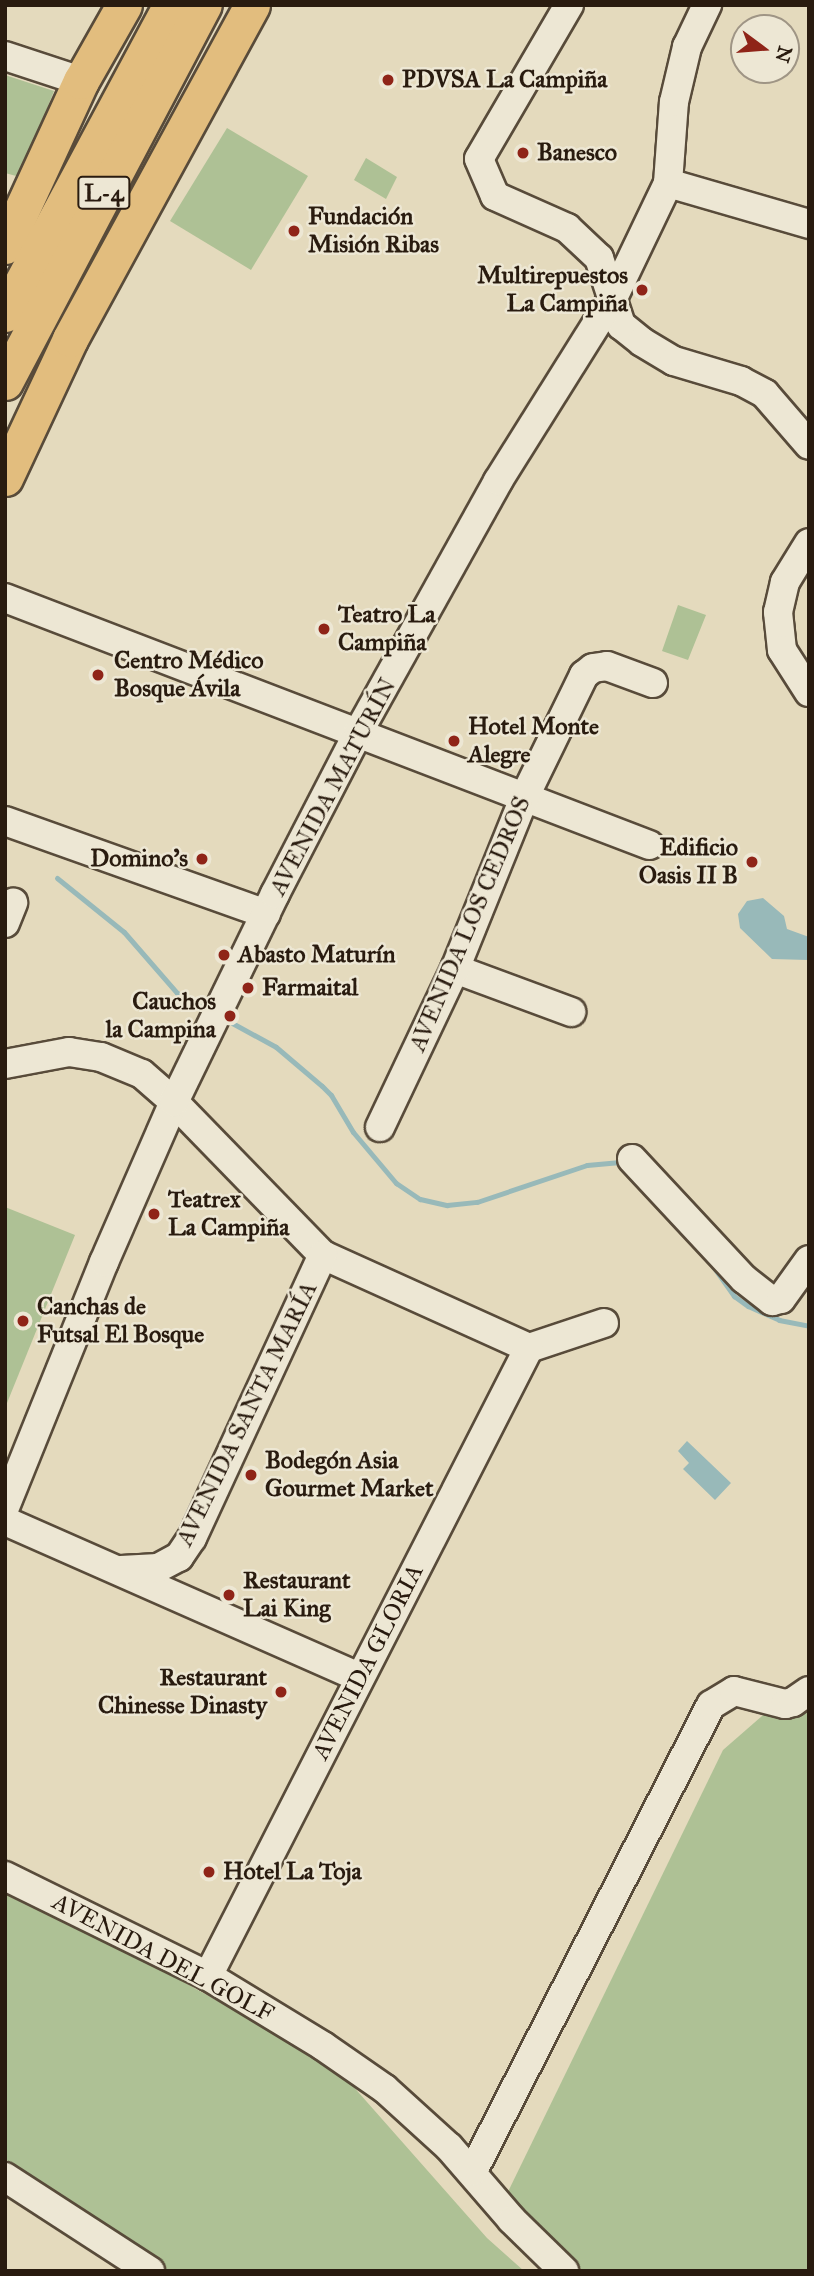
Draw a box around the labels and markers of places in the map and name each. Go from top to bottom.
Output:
place label: PDVSA La Campiña [402,66,607,94]
marker: PDVSA La Campiña [380,72,396,88]
place label: Banesco [537,139,617,167]
marker: Banesco [515,145,531,161]
place label: Fundación Misión Ribas [308,203,439,259]
marker: Fundación Misión Ribas [286,223,302,239]
place label: Multirepuestos La Campiña [477,262,628,318]
marker: Multirepuestos La Campiña [634,282,650,298]
place label: Teatro La Campiña [338,601,435,657]
marker: Teatro La Campiña [316,621,332,637]
place label: Centro Médico Bosque Ávila [114,647,264,703]
marker: Centro Médico Bosque Ávila [88,665,108,685]
place label: Hotel Monte Alegre [468,713,599,769]
marker: Hotel Monte Alegre [446,733,462,749]
place label: Edificio Oasis II B [639,834,738,890]
place label: Domino's [90,845,188,873]
marker: Domino's [194,851,210,867]
marker: Edificio Oasis II B [744,854,760,870]
place label: Abasto Maturín [238,941,395,969]
marker: Abasto Maturín [216,947,232,963]
place label: Farmaital [262,974,358,1002]
marker: Farmaital [240,980,256,996]
place label: Cauchos la Campina [106,988,216,1044]
marker: Cauchos la Campina [222,1008,238,1024]
place label: Teatrex La Campiña [168,1186,289,1242]
marker: Teatrex La Campiña [146,1206,162,1222]
place label: Canchas de Futsal El Bosque [37,1293,204,1349]
marker: Canchas de Futsal El Bosque [15,1313,31,1329]
place label: Bodegón Asia Gourmet Market [265,1447,433,1503]
marker: Bodegón Asia Gourmet Market [243,1467,259,1483]
place label: Restaurant Lai King [243,1567,350,1623]
marker: Restaurant Lai King [221,1587,237,1603]
place label: Restaurant Chinesse Dinasty [98,1664,267,1720]
marker: Restaurant Chinesse Dinasty [273,1684,289,1700]
place label: Hotel La Toja [223,1858,362,1886]
marker: Hotel La Toja [201,1864,217,1880]

